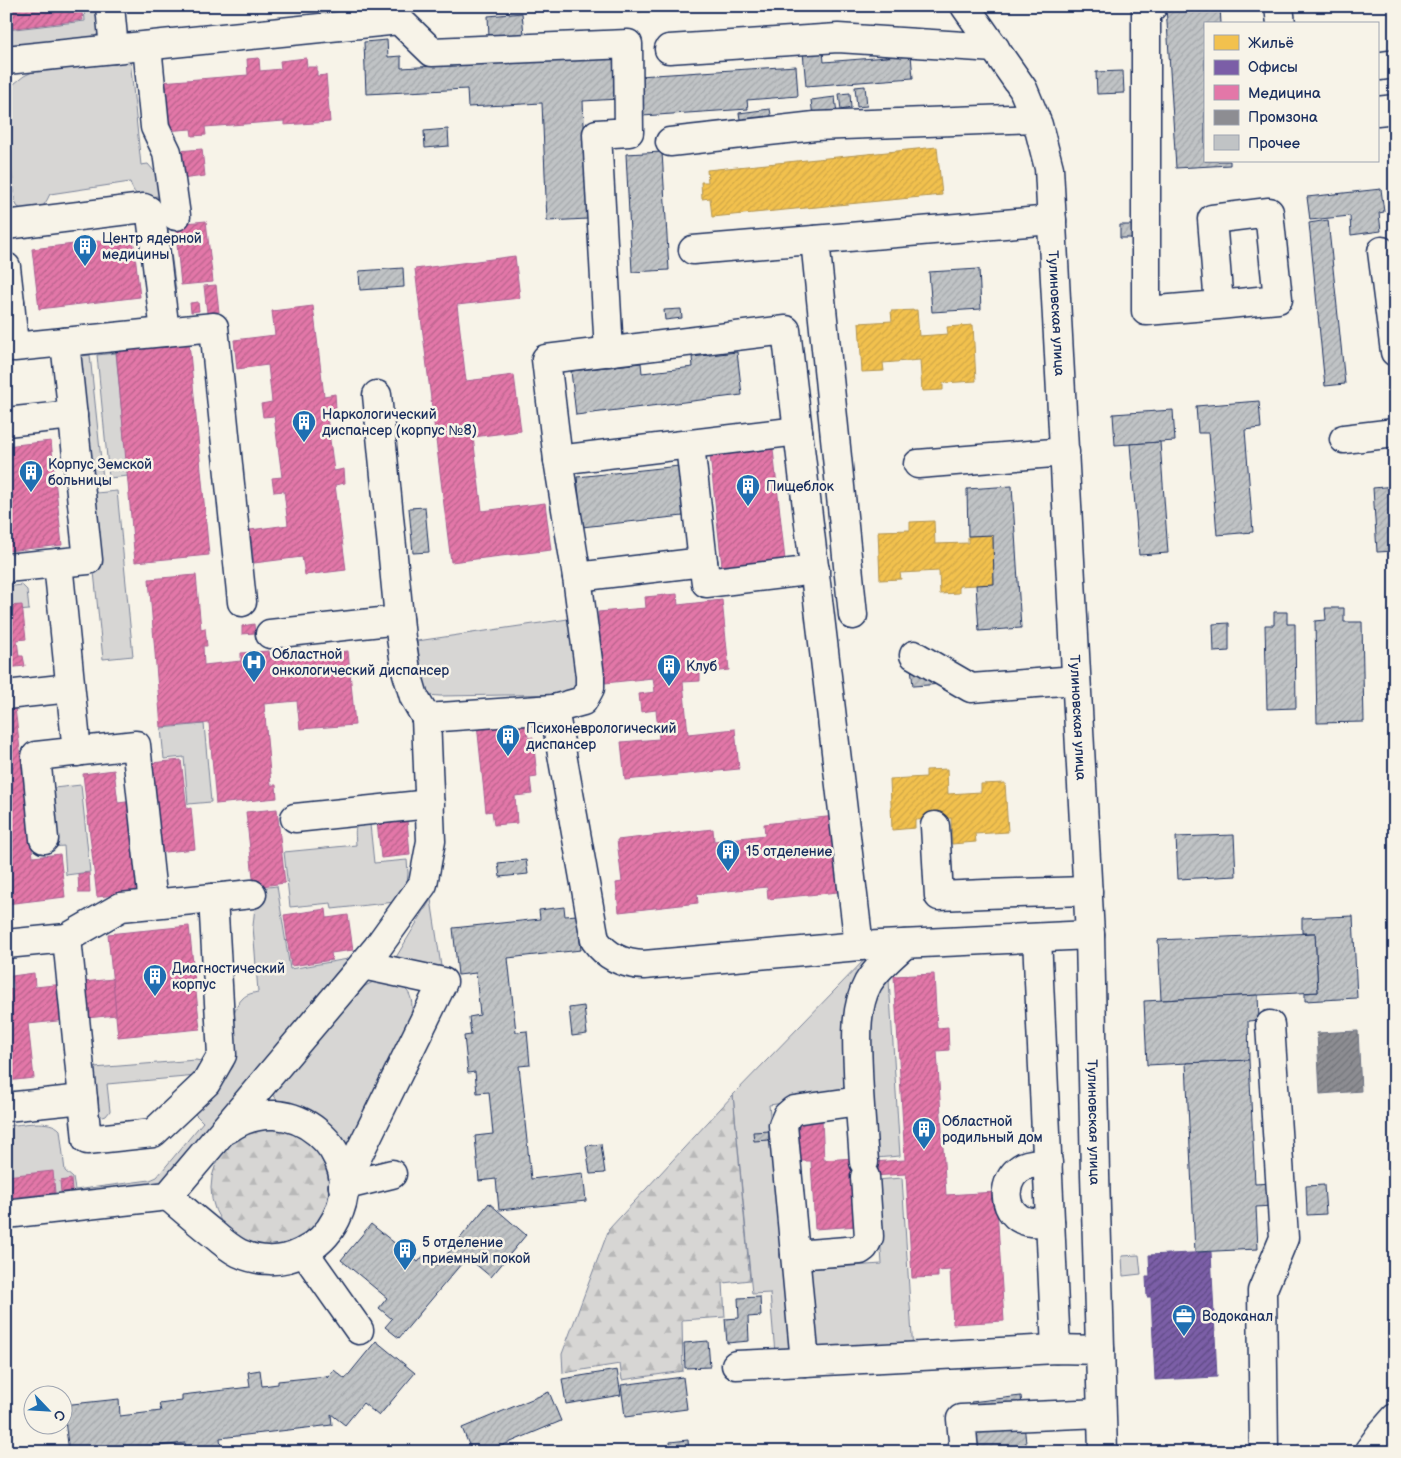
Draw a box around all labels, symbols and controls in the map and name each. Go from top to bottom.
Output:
legend [1204,22,1378,162]
text: Жильё [1248,34,1294,53]
text: Офисы [1248,58,1298,77]
text: Медицина [1248,84,1321,103]
text: Промзона [1248,108,1318,127]
text: Прочее [1248,134,1300,153]
place label: Центр ядерной медицины [102,230,202,263]
building icon: Центр ядерной медицины [72,233,98,267]
street label: Тулиновская улица [1045,250,1069,377]
place label: Наркологический диспансер (корпус №8) [322,406,477,439]
building icon: Наркологический диспансер (корпус №8) [291,409,317,443]
place label: Корпус Земской больницы [48,456,152,489]
building icon: Корпус Земской больницы [18,459,44,493]
building icon: Пищеблок [735,473,761,507]
place label: Пищеблок [766,478,835,495]
place label: Областной онкологический диспансер [272,646,449,679]
hospital icon: Областной онкологический диспансер [241,649,267,683]
building icon: Клуб [656,653,682,687]
street label: Тулиновская улица [1067,654,1090,781]
place label: Клуб [686,658,717,675]
place label: Психоневрологический диспансер [526,720,677,753]
building icon: Психоневрологический диспансер [495,723,521,757]
building icon: 15 отделение [715,838,741,872]
place label: 15 отделение [746,843,833,860]
place label: Диагностический корпус [172,960,285,993]
building icon: Диагностический корпус [142,963,168,997]
street label: Тулиновская улица [1084,1059,1104,1186]
place label: Областной родильный дом [942,1113,1043,1146]
building icon: Областной родильный дом [911,1116,937,1150]
place label: 5 отделение приемный покой [422,1234,531,1267]
building icon: 5 отделение приемный покой [392,1237,418,1271]
office icon: Водоканал [1171,1303,1197,1337]
place label: Водоканал [1202,1308,1273,1325]
north arrow [22,1386,72,1436]
text: С [49,1407,69,1424]

